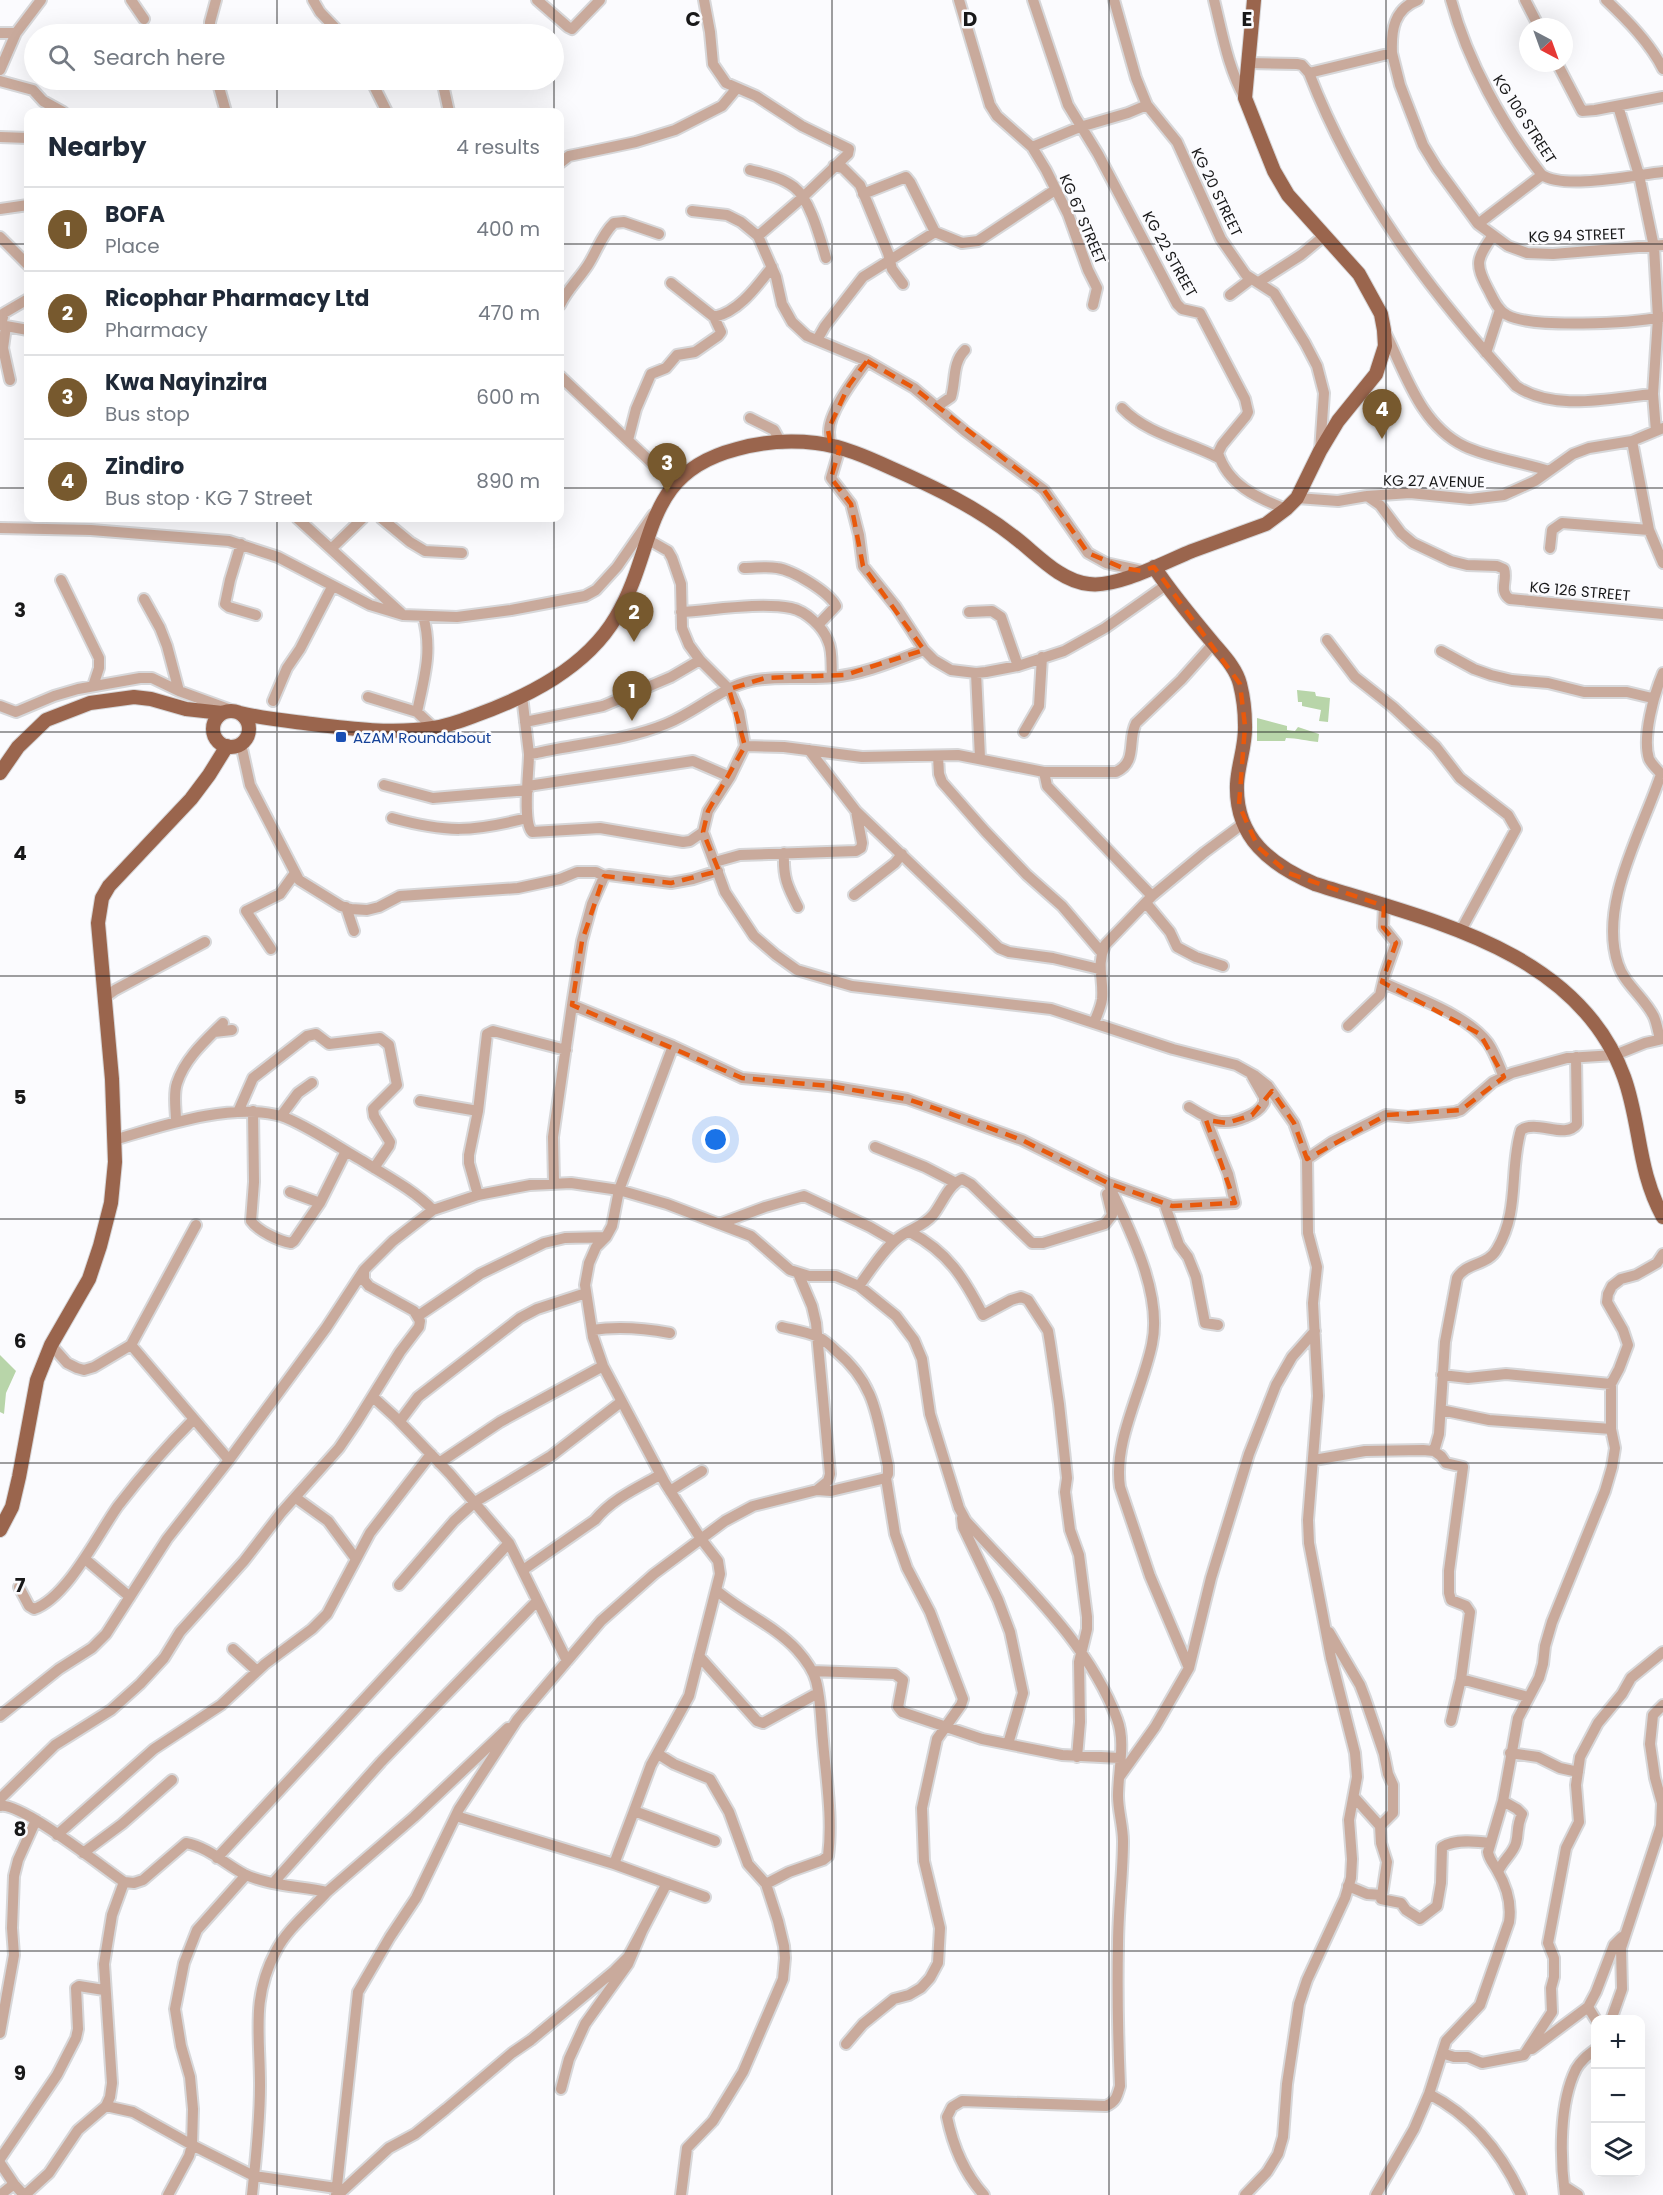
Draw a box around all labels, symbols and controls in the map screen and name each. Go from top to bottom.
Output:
text: C [685,5,701,33]
text: D [963,5,977,33]
text: E [1242,5,1252,33]
north arrow [1519,18,1573,72]
search box [24,24,564,90]
icon: search [45,41,78,74]
text: Search here [93,42,226,73]
street label: KG 106 STREET [1488,71,1562,167]
text: Nearby [48,129,146,165]
text: 4 results [456,133,540,161]
street label: KG 20 STREET [1186,144,1248,240]
street label: KG 67 STREET [1055,171,1111,267]
text: BOFA [105,199,165,230]
street label: KG 22 STREET [1138,207,1202,301]
text: 1 [64,215,71,243]
text: 400 m [476,215,540,243]
street label: KG 94 STREET [1528,223,1626,247]
text: Place [105,232,160,260]
text: Ricophar Pharmacy Ltd [105,283,369,314]
text: 2 [62,299,73,327]
text: 470 m [478,299,540,327]
text: Pharmacy [105,316,208,344]
text: Kwa Nayinzira [105,367,267,398]
text: 3 [61,383,74,411]
text: 600 m [476,383,540,411]
pin: 4 [1362,390,1402,439]
text: Bus stop [105,400,190,428]
pin: 3 [648,444,686,493]
text: Zindiro [105,451,184,482]
text: 4 [61,467,74,495]
text: 890 m [476,467,540,495]
street label: KG 27 AVENUE [1383,470,1485,492]
text: Bus stop · KG 7 Street [105,484,313,512]
street label: KG 126 STREET [1529,576,1631,606]
pin: 2 [614,592,654,642]
text: 3 [14,596,26,624]
pin: 1 [612,672,652,721]
place label: AZAM Roundabout [353,727,491,748]
marker: AZAM Roundabout [334,730,348,744]
text: 4 [13,839,27,867]
text: 5 [14,1083,27,1111]
your location [701,1125,730,1154]
text: 6 [14,1327,26,1355]
text: 7 [15,1571,26,1599]
text: 8 [14,1815,26,1843]
map controls [1591,2015,1645,2177]
button: + [1591,2015,1645,2069]
text: 9 [14,2059,26,2087]
button: − [1591,2069,1645,2123]
button: layers [1591,2123,1645,2177]

